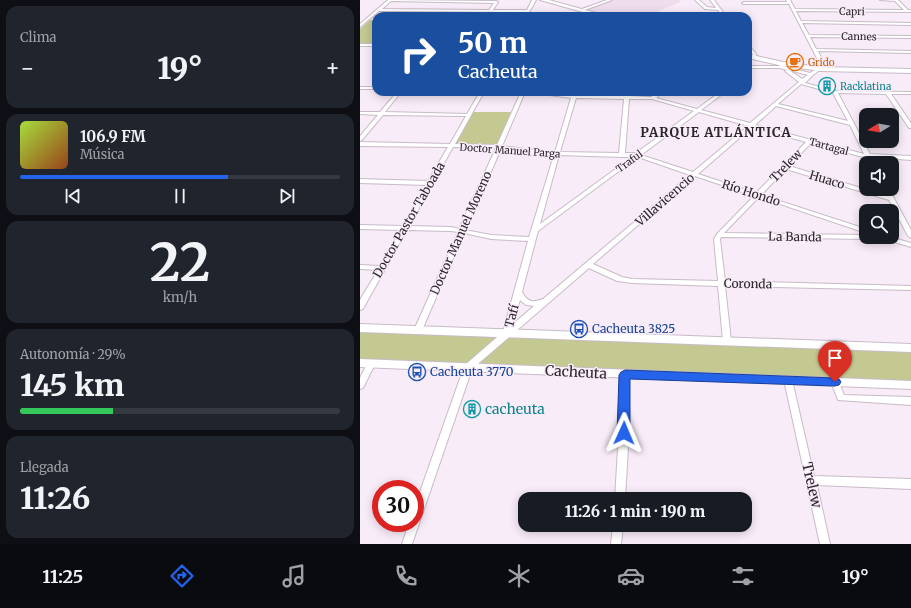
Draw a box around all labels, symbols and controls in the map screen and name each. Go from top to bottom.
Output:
street label: Capri [839,5,865,18]
text: 50 m [458,25,527,61]
icon: right [392,28,444,80]
text: Clima [20,29,57,46]
street label: Cannes [841,30,877,43]
text: 19° [157,49,203,87]
cafe icon: Grido [785,52,805,72]
text: − [20,54,35,82]
text: + [325,54,340,82]
place label: Grido [808,56,835,69]
text: Cacheuta [458,60,538,83]
building icon: Racklatina [817,76,837,96]
place label: Racklatina [840,80,892,93]
north arrow [859,108,899,148]
map controls [859,108,899,244]
district label: PARQUE ATLÁNTICA [640,123,792,141]
text: 106.9 FM [80,127,146,146]
street label: Tartagal [808,135,850,158]
street label: Doctor Manuel Parga [459,140,562,161]
street label: Trelew [766,145,805,185]
text: Música [80,146,125,163]
street label: Traful [613,147,645,175]
button: sound [859,156,899,196]
street label: Doctor Pastor Taboada [369,159,448,280]
street label: Huaco [808,167,847,192]
street label: Doctor Manuel Moreno [427,169,495,297]
street label: Villavicencio [631,170,697,230]
street label: Río Hondo [720,176,782,209]
icon: previous [62,185,84,207]
icon: pause [169,185,191,207]
icon: next [276,185,298,207]
button: search [859,204,899,244]
street label: La Banda [768,229,823,244]
text: 22 [150,230,210,295]
street label: Coronda [724,276,773,291]
text: km/h [163,289,197,306]
street label: Tafí [501,302,522,329]
bus stop icon: Cacheuta 3825 [569,319,589,339]
place label: Cacheuta 3825 [592,321,675,336]
pin [818,341,852,382]
text: Autonomía · 29% [20,346,126,363]
icon: arrive [824,347,846,369]
street label: Cacheuta [545,361,608,383]
bus stop icon: Cacheuta 3770 [407,362,427,382]
place label: Cacheuta 3770 [430,364,514,379]
text: 145 km [20,366,124,404]
building icon: cacheuta [462,399,482,419]
place label: cacheuta [485,400,545,418]
position arrow [603,412,645,454]
text: Llegada [20,459,69,476]
street label: Trelew [798,460,826,510]
text: 11:26 [20,479,90,517]
speed limit sign: 30 [372,480,424,532]
text: 11:26 · 1 min · 190 m [565,502,705,521]
icon: directions [168,562,196,590]
icon: music [280,562,308,590]
icon: phone [392,562,420,590]
icon: climate [505,562,533,590]
icon: car [617,562,645,590]
icon: filters [729,562,757,590]
text: 11:25 [42,565,83,588]
text: 19° [842,565,869,588]

